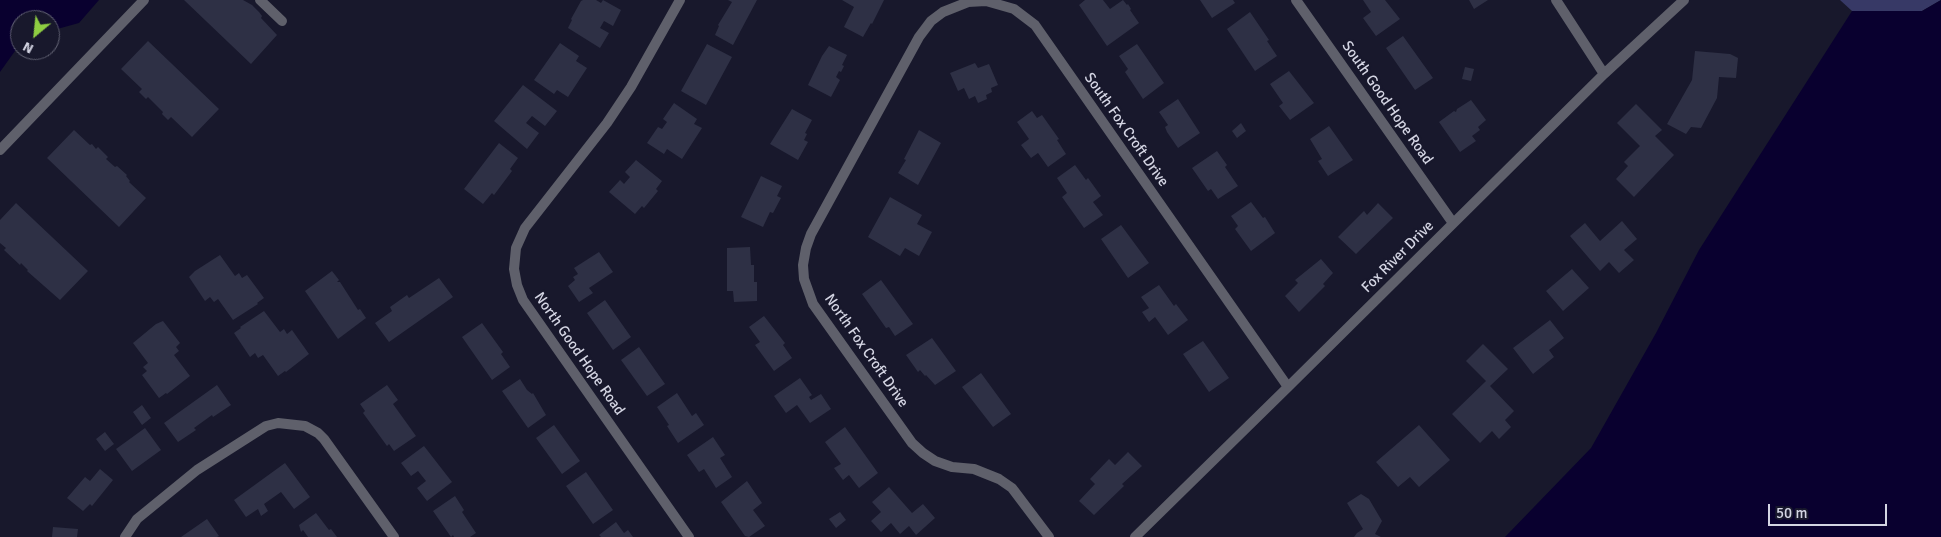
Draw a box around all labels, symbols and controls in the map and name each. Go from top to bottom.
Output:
north arrow [10,10,60,60]
text: N [20,38,36,58]
street label: South Good Hope Road [1338,38,1436,168]
street label: South Fox Croft Drive [1080,70,1172,190]
street label: Fox River Drive [1358,217,1438,297]
street label: North Good Hope Road [530,289,628,419]
street label: North Fox Croft Drive [820,291,912,411]
scale bar [1771,494,1890,526]
text: 50 m [1776,504,1807,522]

